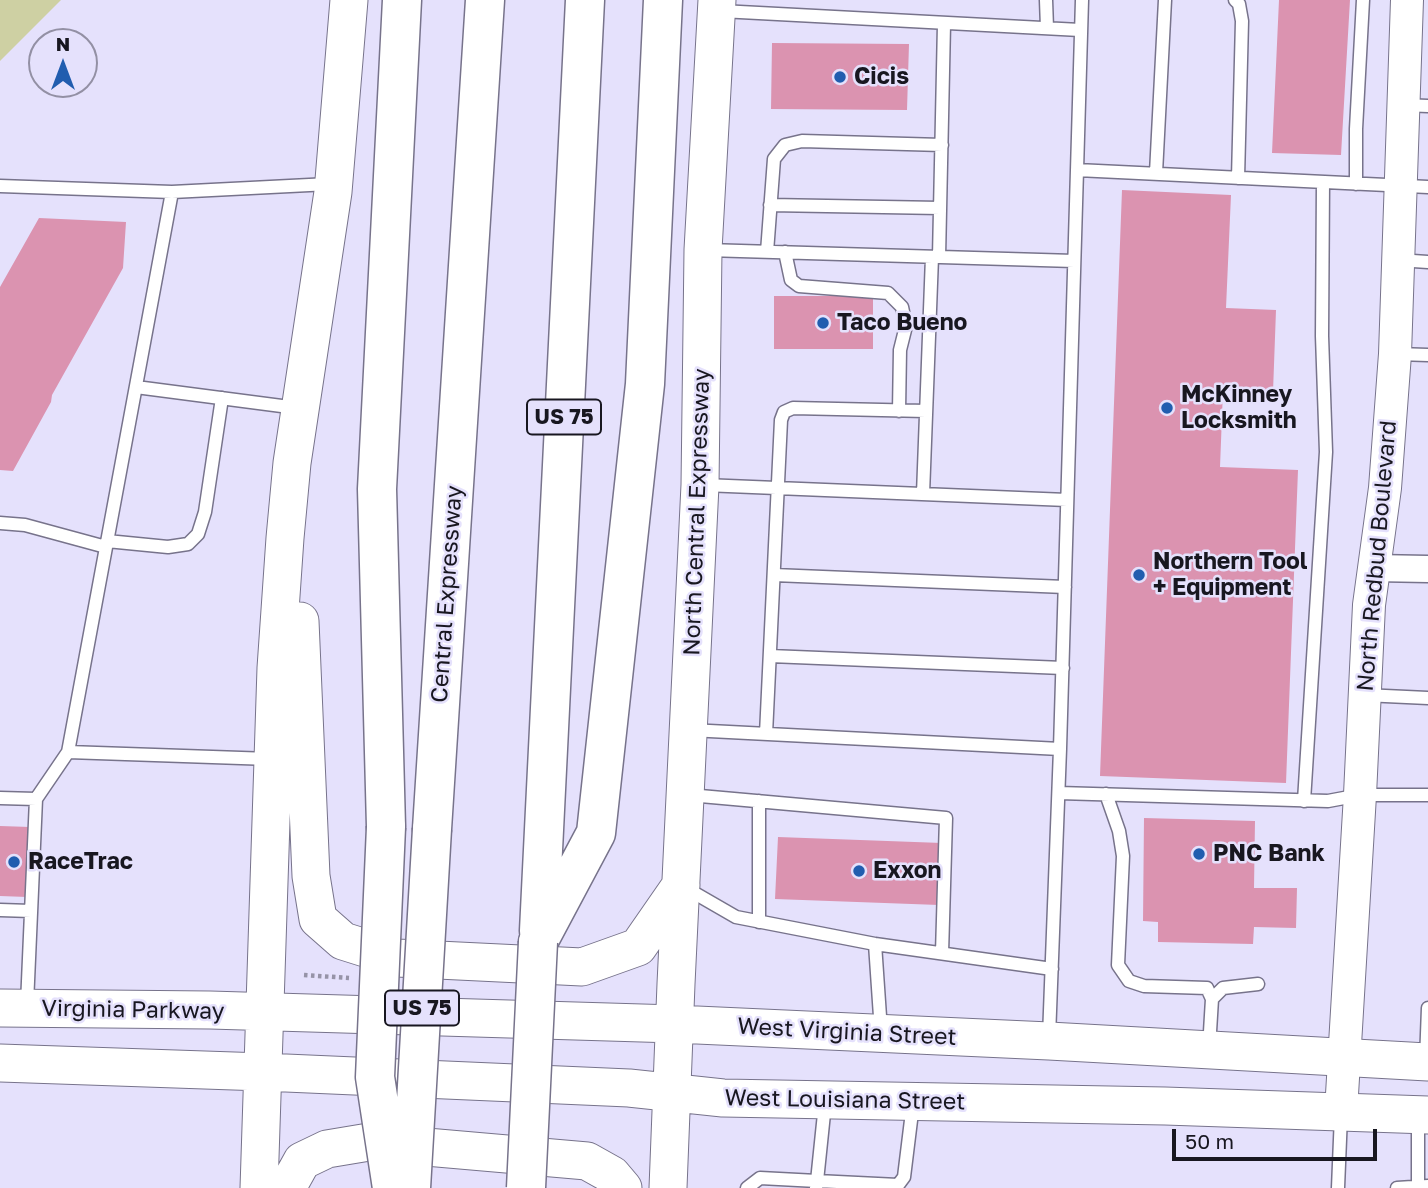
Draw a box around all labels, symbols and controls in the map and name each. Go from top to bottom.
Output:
north arrow [28,28,98,98]
text: N [56,32,70,55]
place label: Cicis [854,63,909,91]
marker: Cicis [832,69,848,85]
place label: Taco Bueno [837,309,967,337]
marker: Taco Bueno [815,315,831,331]
street label: North Central Expressway [678,368,716,656]
place label: McKinney Locksmith [1181,381,1297,435]
road number: US 75 [527,400,601,434]
marker: McKinney Locksmith [1159,400,1175,416]
street label: North Redbud Boulevard [1351,419,1403,693]
street label: Central Expressway [426,484,468,704]
place label: Northern Tool + Equipment [1153,548,1307,602]
marker: Northern Tool + Equipment [1131,567,1147,583]
place label: PNC Bank [1213,840,1325,868]
marker: PNC Bank [1191,846,1207,862]
place label: RaceTrac [28,848,133,876]
marker: RaceTrac [6,854,22,870]
place label: Exxon [873,857,942,885]
marker: Exxon [851,863,867,879]
road number: US 75 [385,990,459,1026]
street label: Virginia Parkway [41,995,225,1025]
street label: West Virginia Street [737,1012,957,1052]
street label: West Louisiana Street [724,1084,966,1116]
scale bar [1176,1114,1381,1158]
text: 50 m [1185,1128,1234,1154]

